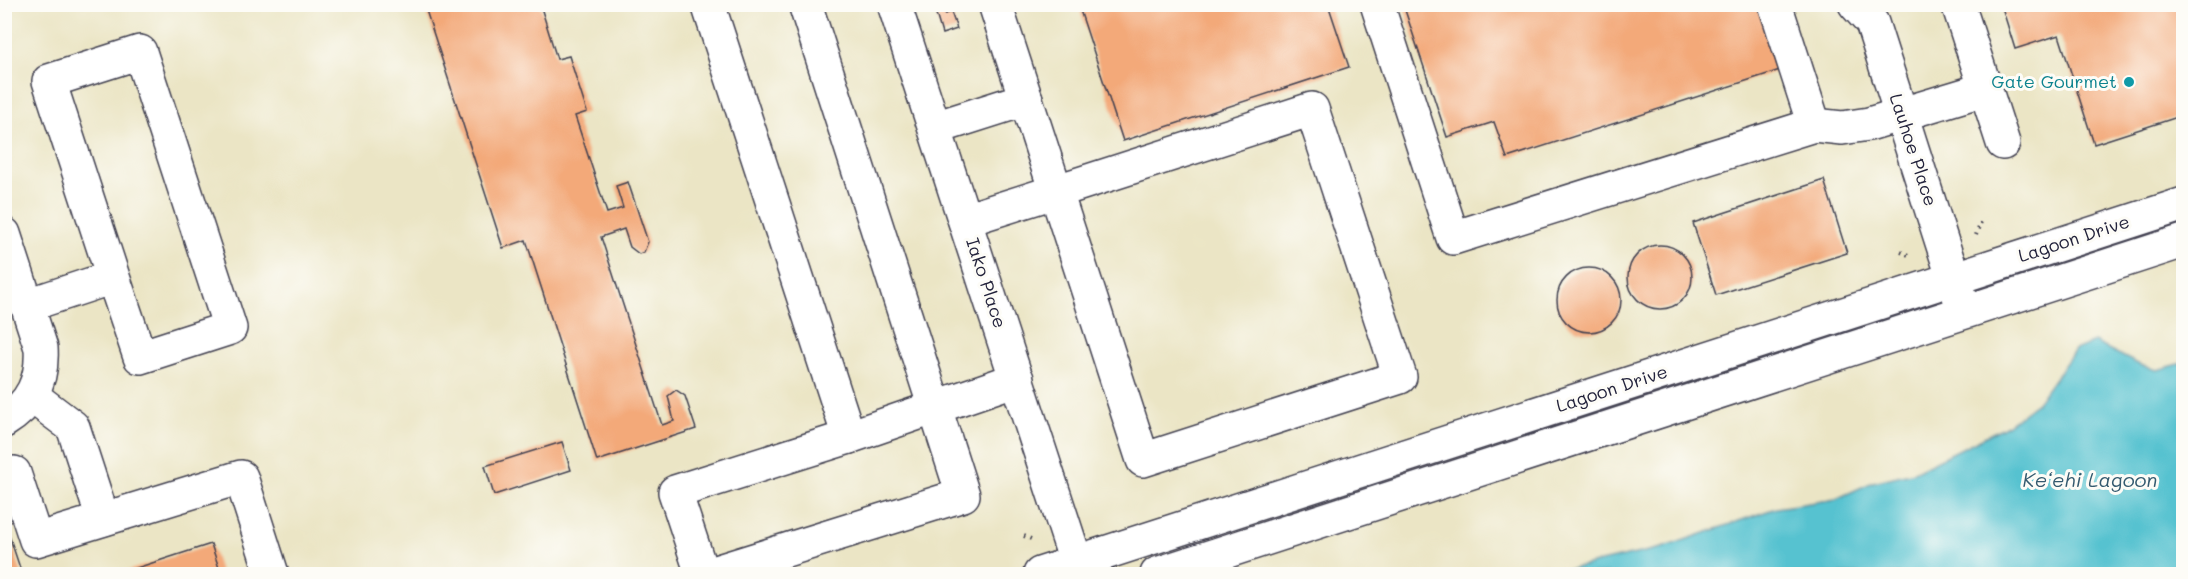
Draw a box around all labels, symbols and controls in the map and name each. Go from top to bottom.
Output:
place label: Gate Gourmet [1991,69,2117,93]
marker: Gate Gourmet [2122,75,2136,89]
street label: Lauhoe Place [1885,90,1943,209]
street label: Lagoon Drive [2015,209,2132,267]
street label: Iako Place [961,234,1013,331]
street label: Lagoon Drive [1553,359,1670,417]
water label: Keʻehi Lagoon [2023,466,2157,492]

